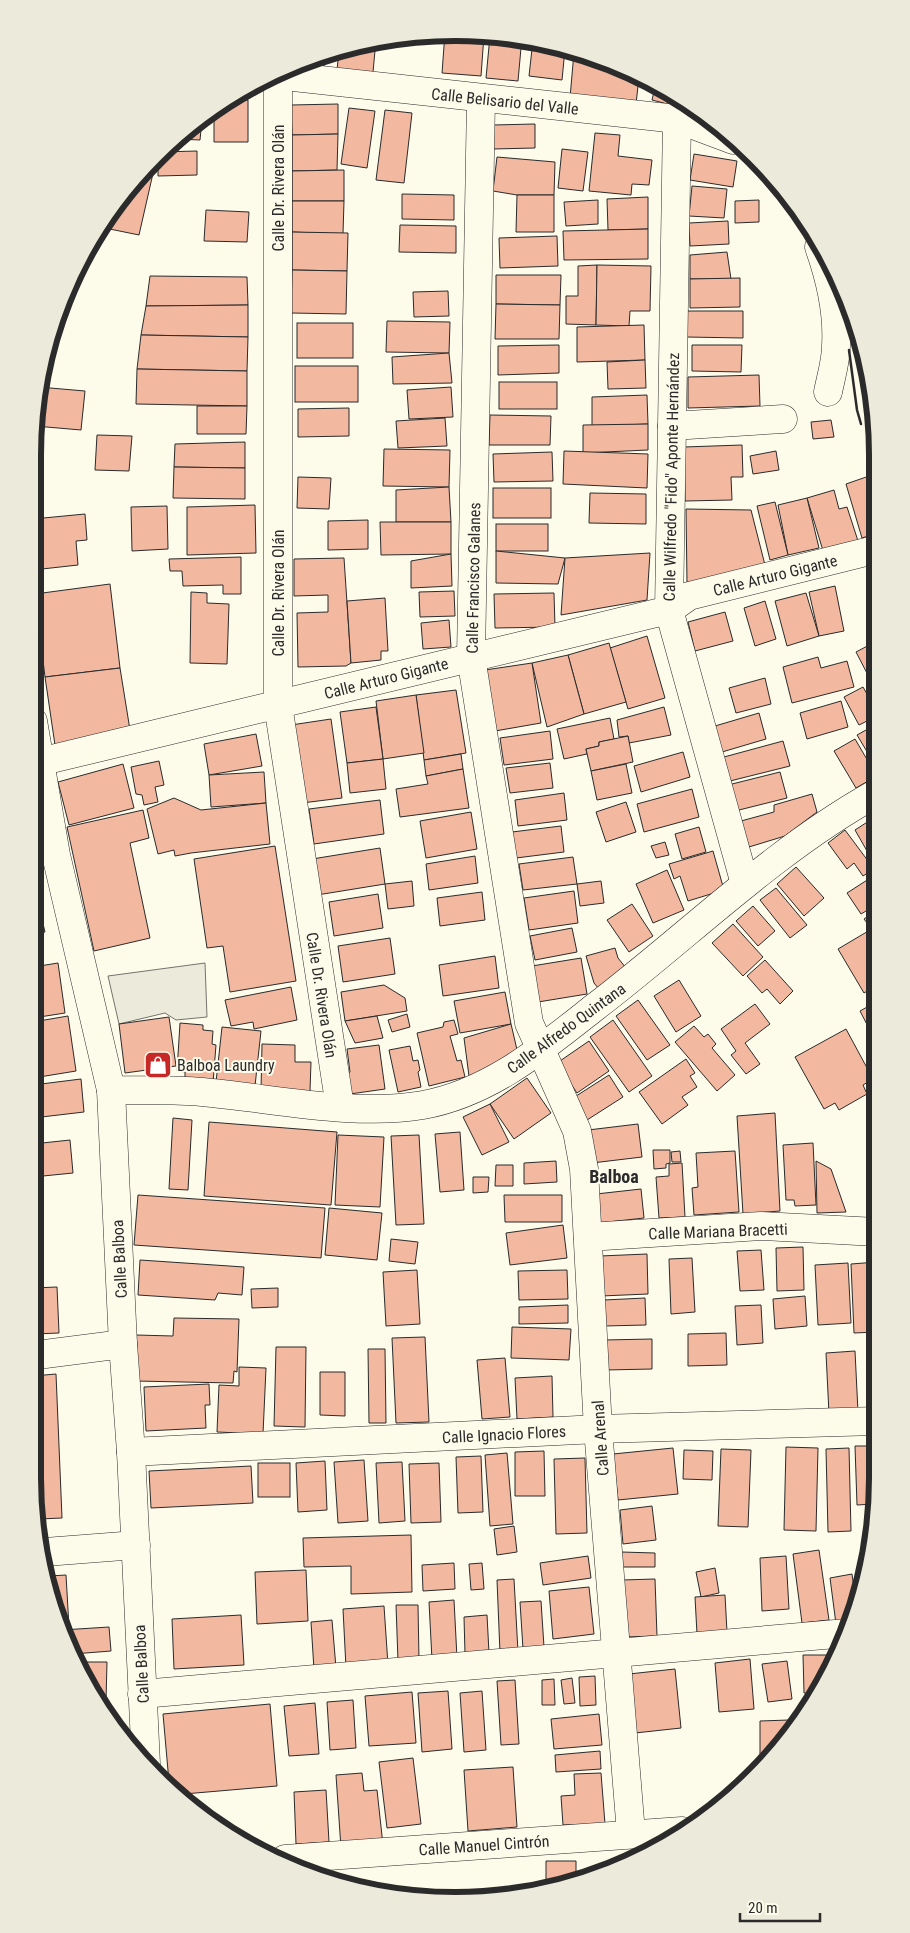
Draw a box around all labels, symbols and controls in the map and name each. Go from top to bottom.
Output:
street label: Calle Belisario del Valle [430,84,580,119]
street label: Calle Dr. Rivera Olán [269,124,288,252]
street label: Calle Wilfredo "Fido" Aponte Hernández [660,353,683,601]
street label: Calle Francisco Galanes [463,502,484,654]
street label: Calle Dr. Rivera Olán [269,529,288,657]
street label: Calle Arturo Gigante [711,551,839,600]
street label: Calle Arturo Gigante [322,654,450,703]
street label: Calle Dr. Rivera Olán [302,931,341,1059]
street label: Calle Alfredo Quintana [503,979,629,1078]
shop icon: Balboa Laundry [143,1050,173,1080]
place label: Balboa Laundry [177,1056,275,1075]
district label: Balboa [589,1166,639,1187]
street label: Calle Balboa [108,1219,131,1299]
street label: Calle Mariana Bracetti [648,1220,788,1243]
street label: Calle Arenal [588,1399,613,1476]
street label: Calle Ignacio Flores [441,1422,567,1447]
street label: Calle Balboa [130,1624,153,1704]
street label: Calle Manuel Cintrón [418,1831,550,1860]
scale bar [740,1890,820,1922]
text: 20 m [748,1899,778,1917]

